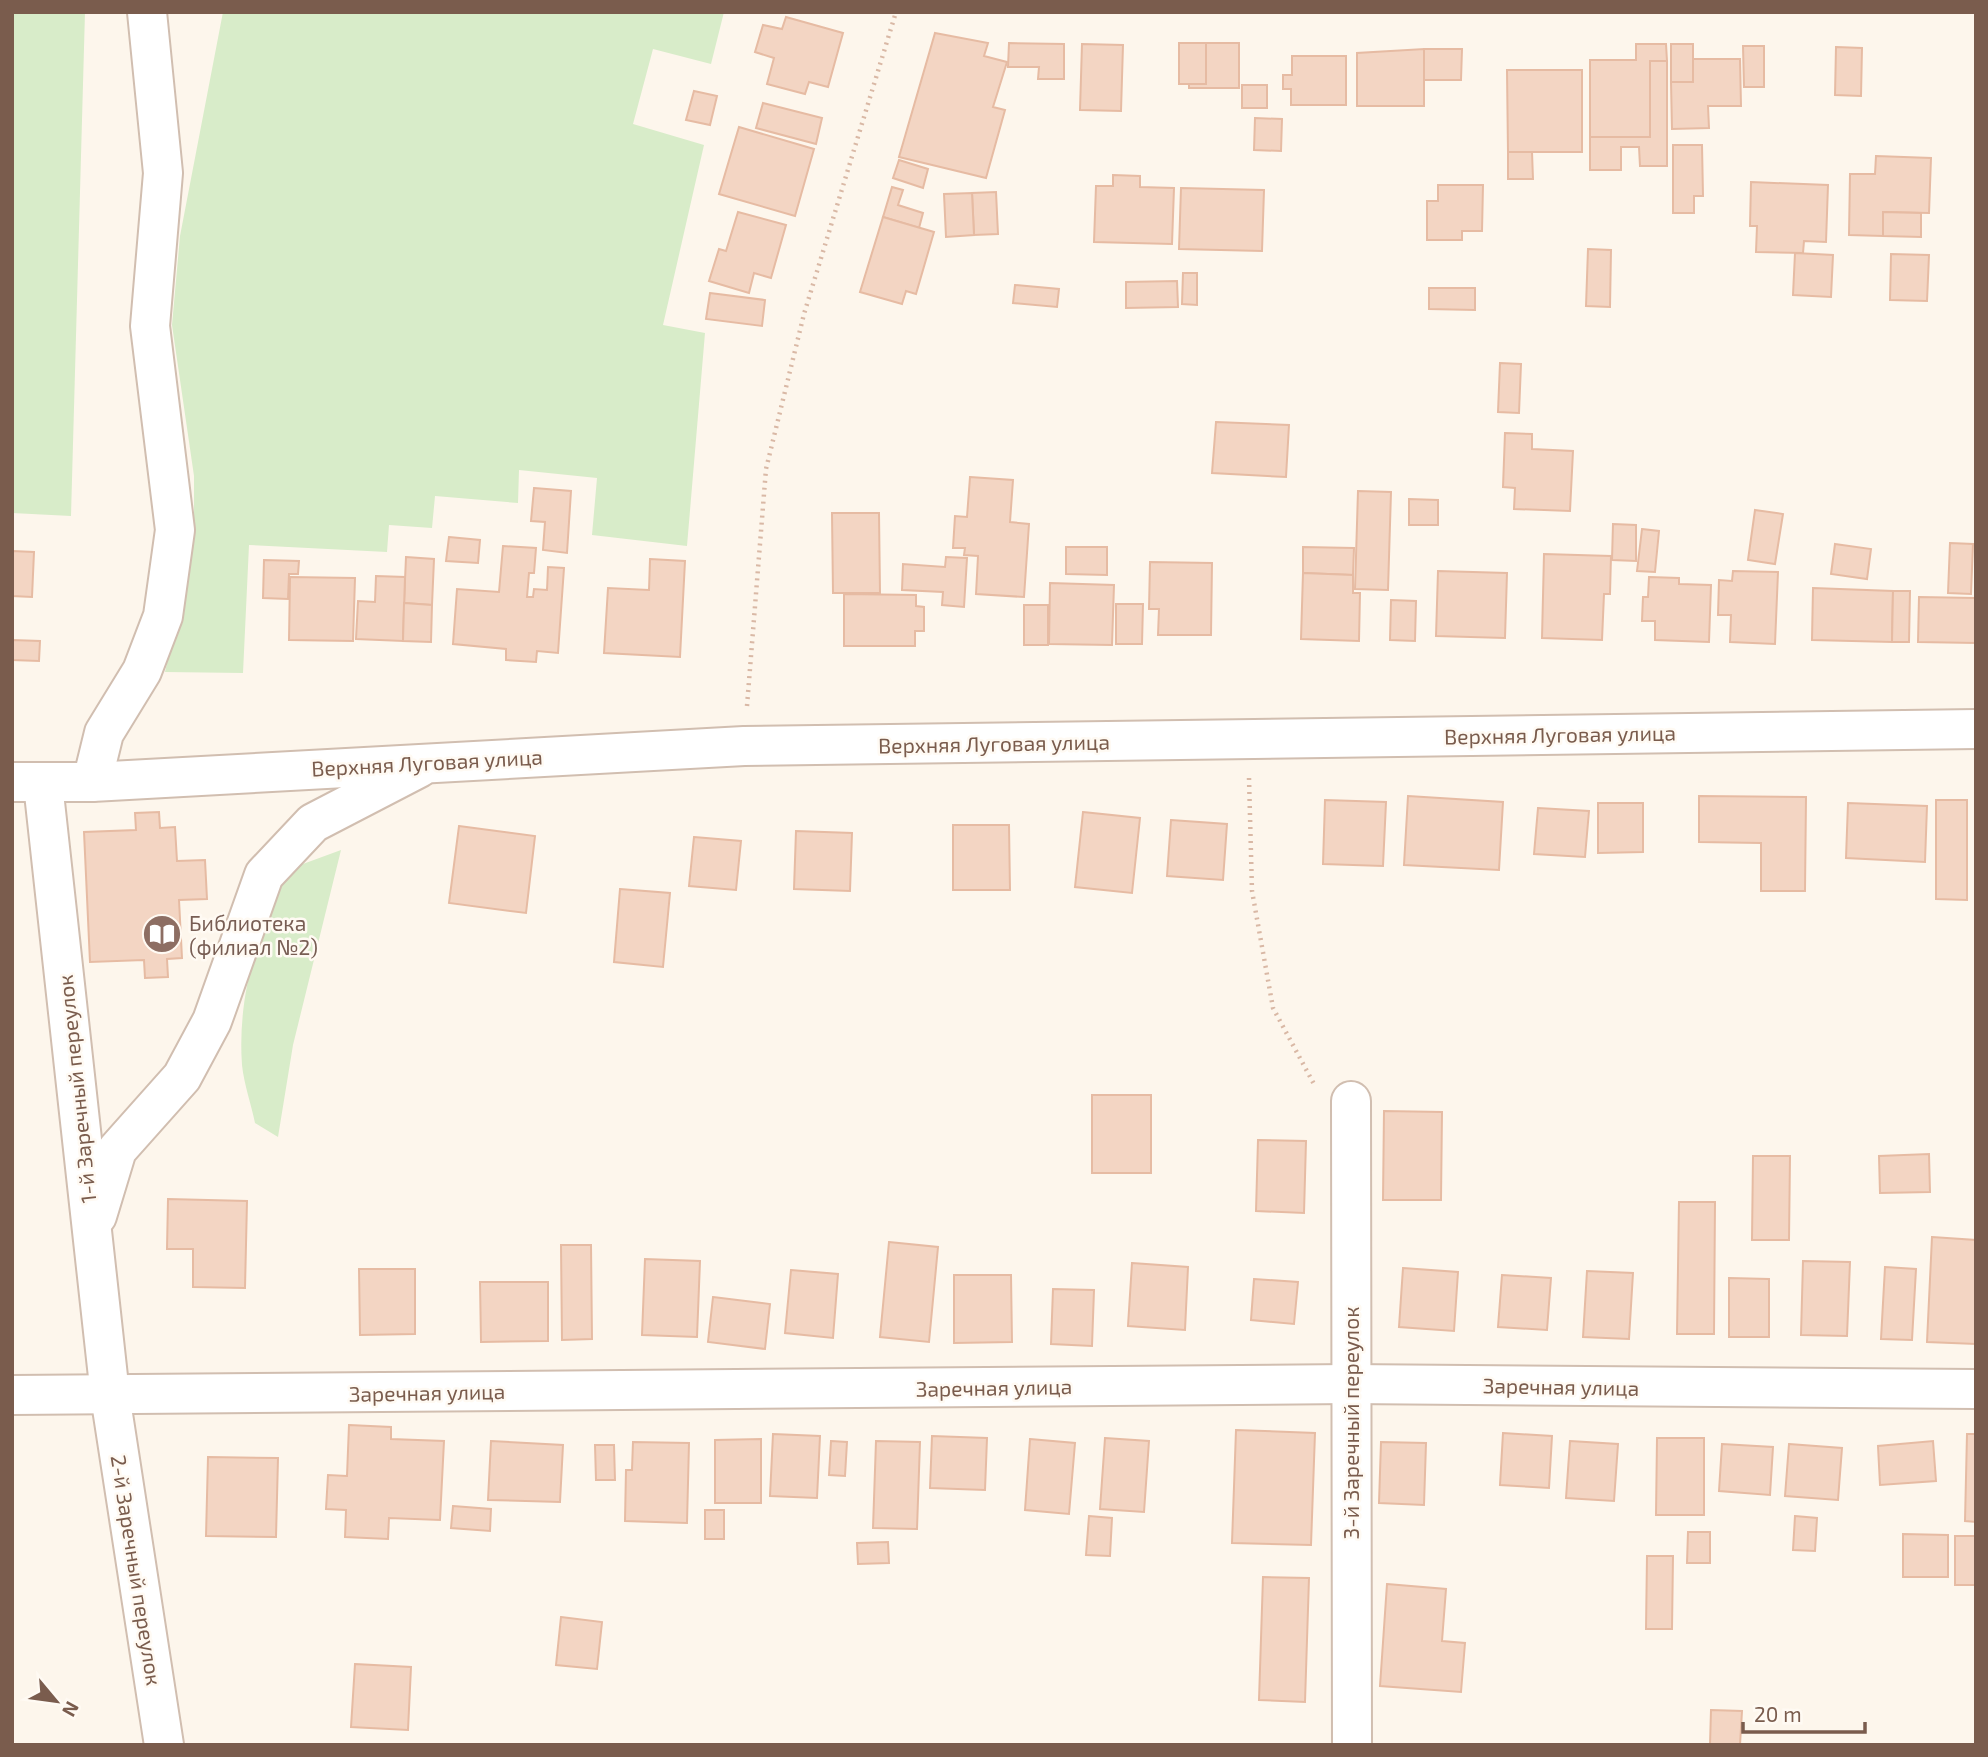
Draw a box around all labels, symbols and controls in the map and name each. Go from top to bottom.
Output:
street label: Верхняя Луговая улица [1444,719,1676,750]
street label: Верхняя Луговая улица [878,728,1110,759]
street label: Верхняя Луговая улица [311,743,543,782]
place label: Библиотека (филиал №2) [189,910,318,959]
library icon: Библиотека (филиал №2) [141,913,183,955]
street label: 1-й Заречный переулок [52,973,101,1204]
street label: 3-й Заречный переулок [1338,1307,1364,1539]
street label: Заречная улица [1483,1372,1639,1401]
street label: Заречная улица [916,1373,1072,1402]
street label: Заречная улица [349,1378,505,1407]
street label: 2-й Заречный переулок [105,1453,168,1687]
north arrow [21,1666,91,1736]
scale bar [1743,1690,1866,1734]
text: N [58,1698,85,1721]
text: 20 m [1754,1701,1802,1726]

